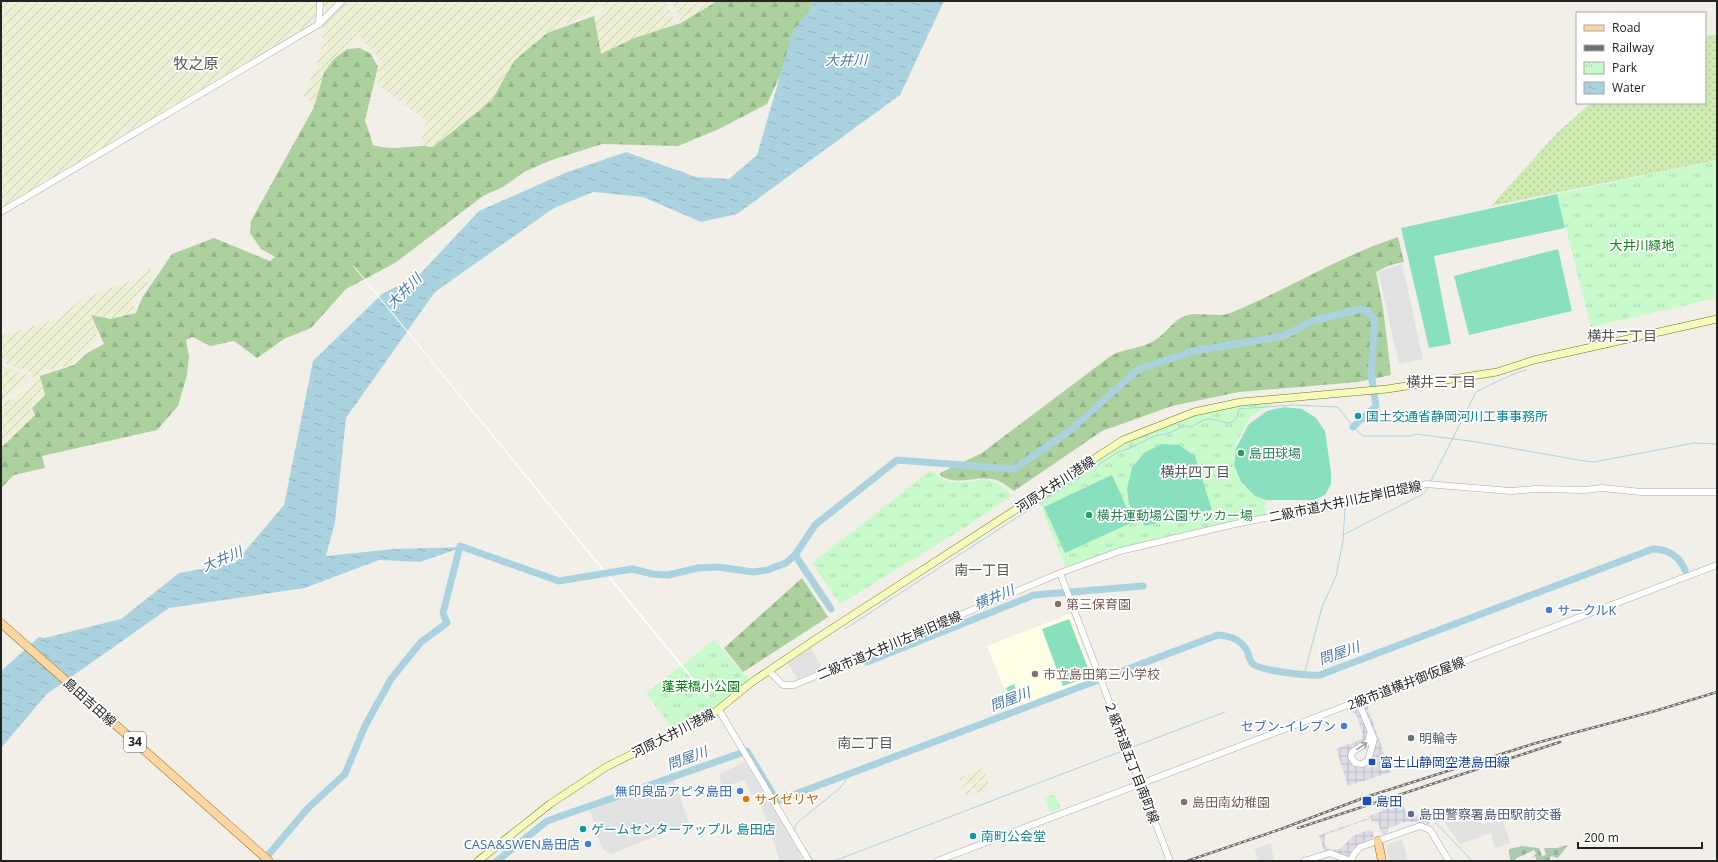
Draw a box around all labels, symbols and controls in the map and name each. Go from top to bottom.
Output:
legend [1576,12,1706,104]
text: Road [1612,19,1641,36]
text: Railway [1612,39,1655,56]
water label: 大井川 [825,50,869,69]
district label: 牧之原 [173,53,219,73]
text: Park [1612,59,1638,76]
text: Water [1612,79,1646,96]
park label: 大井川緑地 [1609,236,1675,254]
water label: 大井川 [382,268,427,312]
district label: 横井二丁目 [1587,326,1657,345]
district label: 横井三丁目 [1406,372,1476,391]
place label: 国土交通省静岡河川工事事務所 [1366,407,1548,425]
marker: 国土交通省静岡河川工事事務所 [1353,411,1363,421]
place label: 島田球場 [1249,444,1301,462]
marker: 島田球場 [1236,448,1246,458]
street label: 河原大井川港線 [1012,452,1098,516]
district label: 横井四丁目 [1160,462,1230,481]
street label: 二級市道大井川左岸旧堤線 [1267,476,1423,526]
place label: 横井運動場公園サッカー場 [1097,506,1253,524]
marker: 横井運動場公園サッカー場 [1084,510,1094,520]
water label: 大井川 [199,541,247,575]
district label: 南一丁目 [954,560,1010,579]
water label: 横井川 [971,579,1019,613]
place label: 第三保育園 [1066,595,1131,613]
marker: 第三保育園 [1053,599,1063,609]
place label: サークルK [1557,601,1617,619]
marker: サークルK [1544,605,1554,615]
street label: 二級市道大井川左岸旧堤線 [814,606,964,684]
water label: 問屋川 [1316,636,1364,668]
street label: 2級市道横井御仮屋線 [1345,652,1467,714]
place label: 市立島田第三小学校 [1043,665,1160,683]
marker: 市立島田第三小学校 [1030,669,1040,679]
street label: 島田吉田線 [60,674,120,730]
park label: 蓬莱橋小公園 [662,677,740,695]
water label: 問屋川 [987,681,1035,715]
street label: ２級市道五丁目南町線 [1100,698,1164,826]
street label: 河原大井川港線 [628,704,718,762]
place label: セブン-イレブン [1241,717,1336,735]
marker: セブン-イレブン [1339,721,1349,731]
place label: 明輪寺 [1419,729,1458,747]
road number: 34 [124,732,146,752]
district label: 南二丁目 [837,733,893,752]
marker: 明輪寺 [1406,733,1416,743]
water label: 問屋川 [664,741,712,774]
one-way arrow [1356,742,1367,750]
place label: 富士山静岡空港島田線 [1380,753,1510,771]
marker: 富士山静岡空港島田線 [1367,757,1377,767]
place label: 無印良品アピタ島田 [615,782,732,800]
marker: 無印良品アピタ島田 [735,786,745,796]
place label: サイゼリヤ [754,790,819,808]
place label: 島田 [1376,792,1402,810]
place label: 島田南幼稚園 [1192,793,1270,811]
marker: サイゼリヤ [741,794,751,804]
marker: 島田 [1361,795,1373,807]
marker: 島田南幼稚園 [1179,797,1189,807]
place label: 島田警察署島田駅前交番 [1419,805,1562,823]
marker: 島田警察署島田駅前交番 [1406,809,1416,819]
place label: ゲームセンターアップル 島田店 [591,820,775,838]
marker: ゲームセンターアップル 島田店 [578,824,588,834]
scale bar [1578,824,1702,850]
place label: 南町公会堂 [981,827,1046,845]
text: 200 m [1584,829,1619,846]
marker: 南町公会堂 [968,831,978,841]
place label: CASA&SWEN島田店 [464,835,580,853]
marker: CASA&SWEN島田店 [583,839,593,849]

